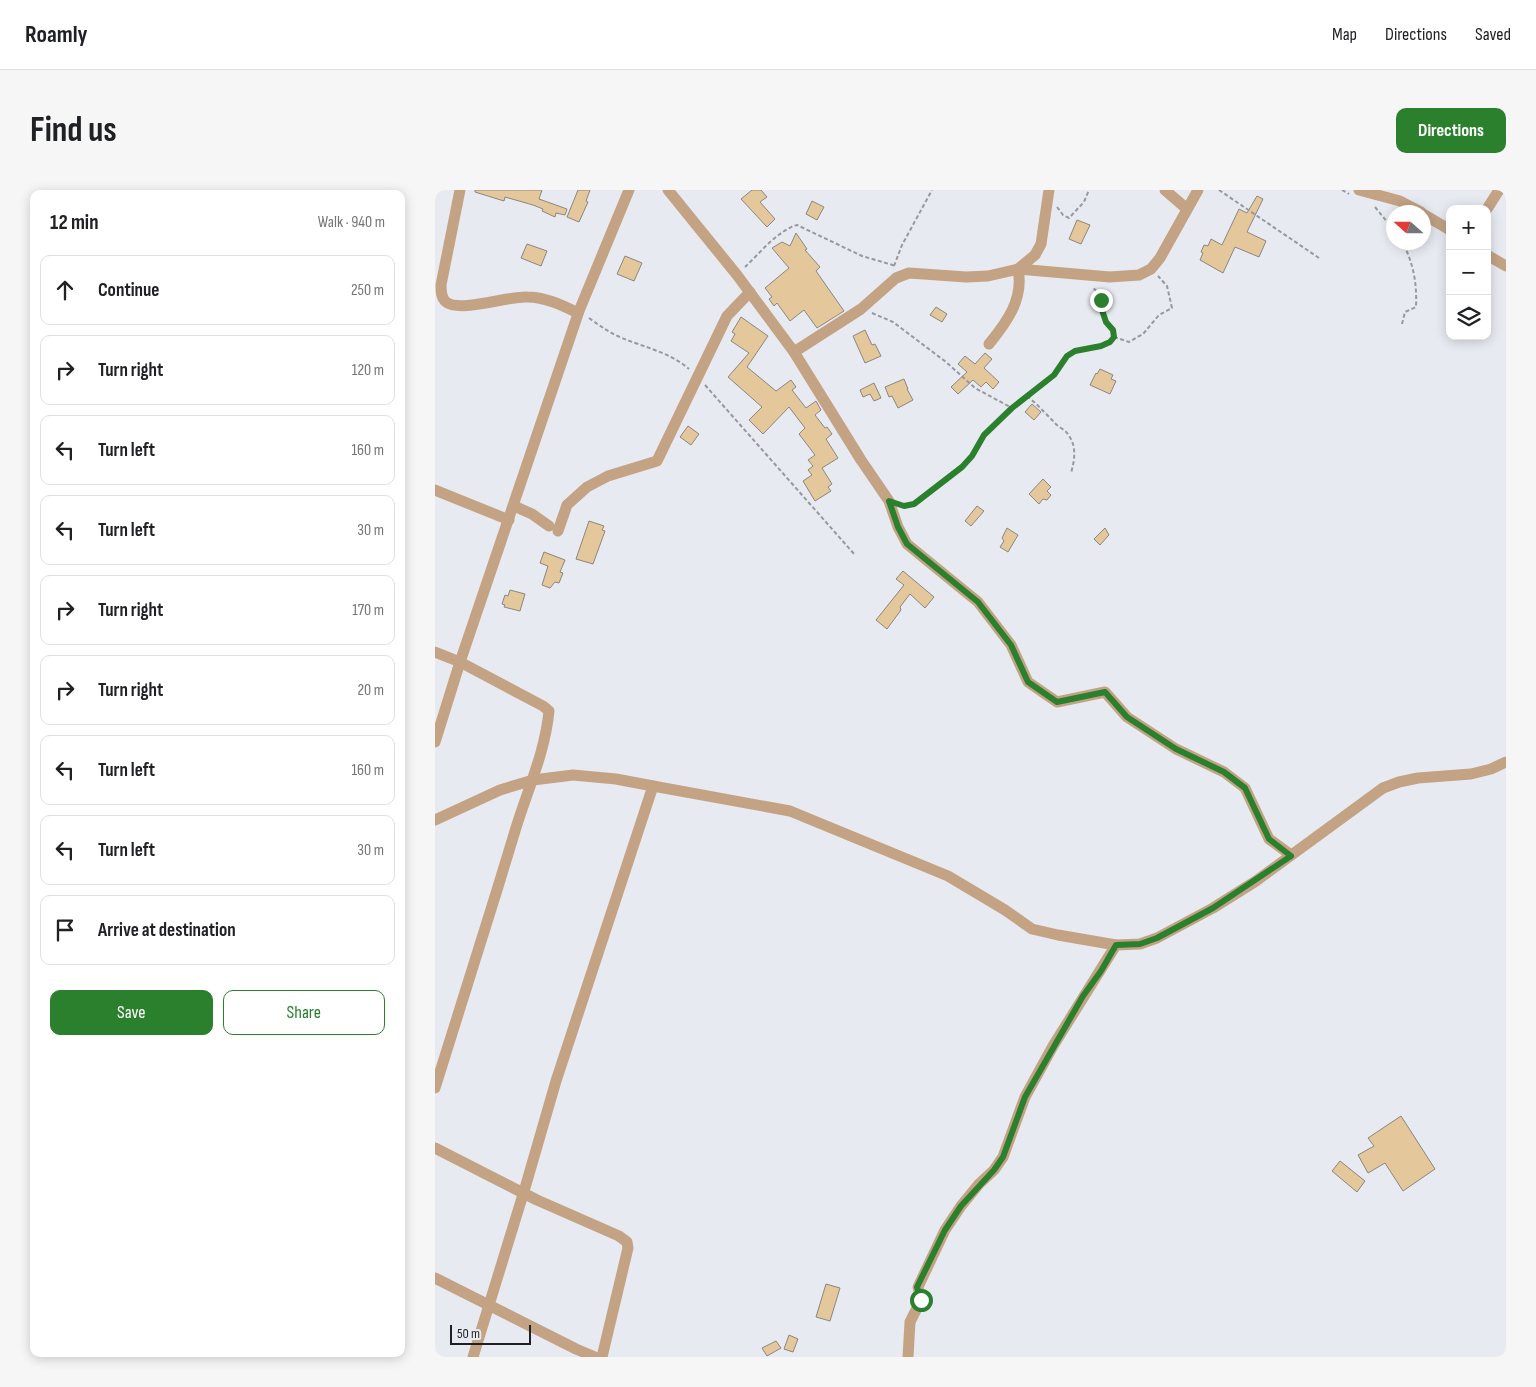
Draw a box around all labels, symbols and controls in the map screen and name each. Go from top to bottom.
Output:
text: Roamly [25,20,88,49]
text: Map [1332,24,1357,45]
text: Directions [1385,24,1447,45]
text: Saved [1475,24,1511,45]
button: Directions [1396,108,1506,153]
text: Find us [30,109,117,152]
north arrow [1386,205,1431,250]
map controls [1446,205,1491,340]
button: + [1446,205,1491,250]
text: 12 min [50,210,98,235]
text: Walk · 940 m [318,213,385,232]
button: − [1446,250,1491,295]
icon: ahead [51,276,79,304]
text: Continue [98,279,159,302]
text: 250 m [351,281,384,300]
route end [1090,289,1113,312]
button: layers [1446,295,1491,340]
icon: right [51,356,79,384]
text: Turn right [98,359,163,382]
text: 120 m [352,361,384,380]
icon: left [51,436,79,464]
text: Turn left [98,439,155,462]
text: 160 m [351,441,384,460]
icon: left [51,516,79,544]
text: Turn left [98,519,155,542]
text: 30 m [357,521,384,540]
icon: right [51,596,79,624]
text: Turn right [98,599,163,622]
text: 170 m [352,601,384,620]
icon: right [51,676,79,704]
text: Turn right [98,679,163,702]
text: 20 m [357,681,384,700]
icon: left [51,756,79,784]
text: Turn left [98,759,155,782]
text: 160 m [351,761,384,780]
icon: left [51,836,79,864]
text: Turn left [98,839,155,862]
text: 30 m [357,841,384,860]
icon: arrive [51,916,79,944]
text: Arrive at destination [98,919,236,942]
button: Save [50,990,213,1035]
button: Share [223,990,385,1035]
route start [910,1289,933,1312]
scale bar [450,1322,531,1345]
text: 50 m [457,1325,480,1342]

